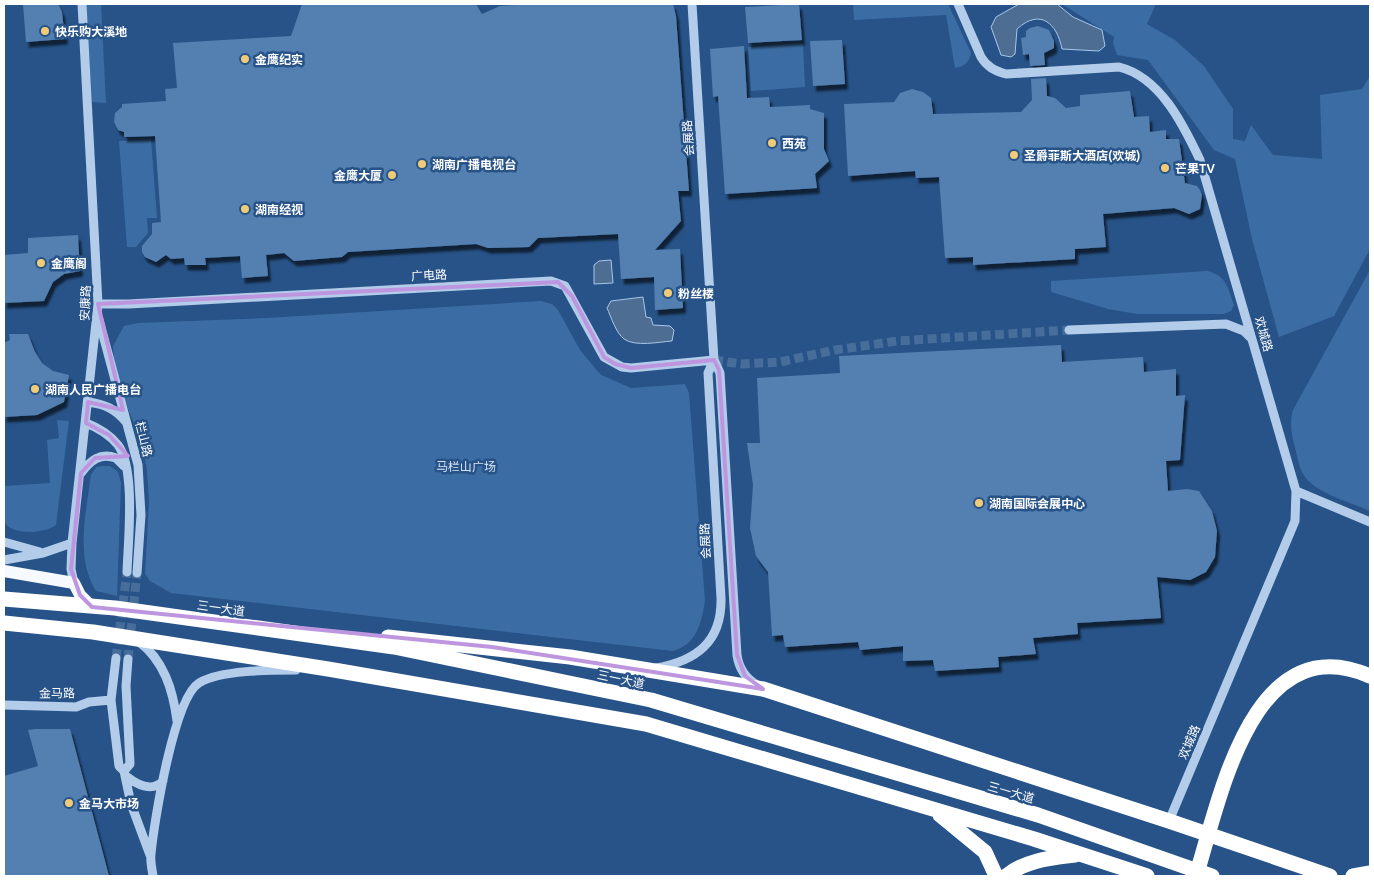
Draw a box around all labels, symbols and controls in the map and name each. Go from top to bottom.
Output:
marker: 快乐购大溪地 [39,25,51,37]
place label: 快乐购大溪地 [55,25,127,38]
marker: 金鹰纪实 [239,53,251,65]
place label: 金鹰纪实 [255,53,303,66]
street label: 会展路 [680,120,696,156]
marker: 西苑 [766,137,778,149]
place label: 西苑 [782,137,806,150]
marker: 圣爵菲斯大酒店(欢城) [1008,149,1020,161]
place label: 圣爵菲斯大酒店(欢城) [1024,149,1140,163]
marker: 湖南广播电视台 [416,158,428,170]
place label: 湖南广播电视台 [432,158,516,171]
marker: 芒果TV [1159,162,1171,174]
place label: 芒果TV [1175,162,1216,175]
place label: 金鹰大厦 [334,169,382,182]
marker: 金鹰大厦 [386,169,398,181]
marker: 湖南经视 [239,203,251,215]
place label: 湖南经视 [255,203,303,216]
marker: 金鹰阁 [35,257,47,269]
place label: 金鹰阁 [51,257,87,270]
street label: 广电路 [411,268,447,282]
street label: 安康路 [78,285,92,321]
marker: 粉丝楼 [662,287,674,299]
place label: 粉丝楼 [678,287,714,300]
street label: 欢城路 [1253,315,1275,353]
marker: 湖南人民广播电台 [29,383,41,395]
place label: 湖南人民广播电台 [45,383,141,396]
street label: 栏山路 [133,420,155,458]
park label: 马栏山广场 [436,460,496,473]
marker: 湖南国际会展中心 [973,497,985,509]
place label: 湖南国际会展中心 [989,497,1085,510]
street label: 会展路 [698,523,712,559]
street label: 三一大道 [196,598,246,618]
street label: 三一大道 [596,668,646,690]
street label: 金马路 [39,686,75,700]
street label: 欢城路 [1176,723,1202,761]
street label: 三一大道 [986,779,1036,805]
marker: 金马大市场 [63,797,75,809]
place label: 金马大市场 [79,797,139,810]

